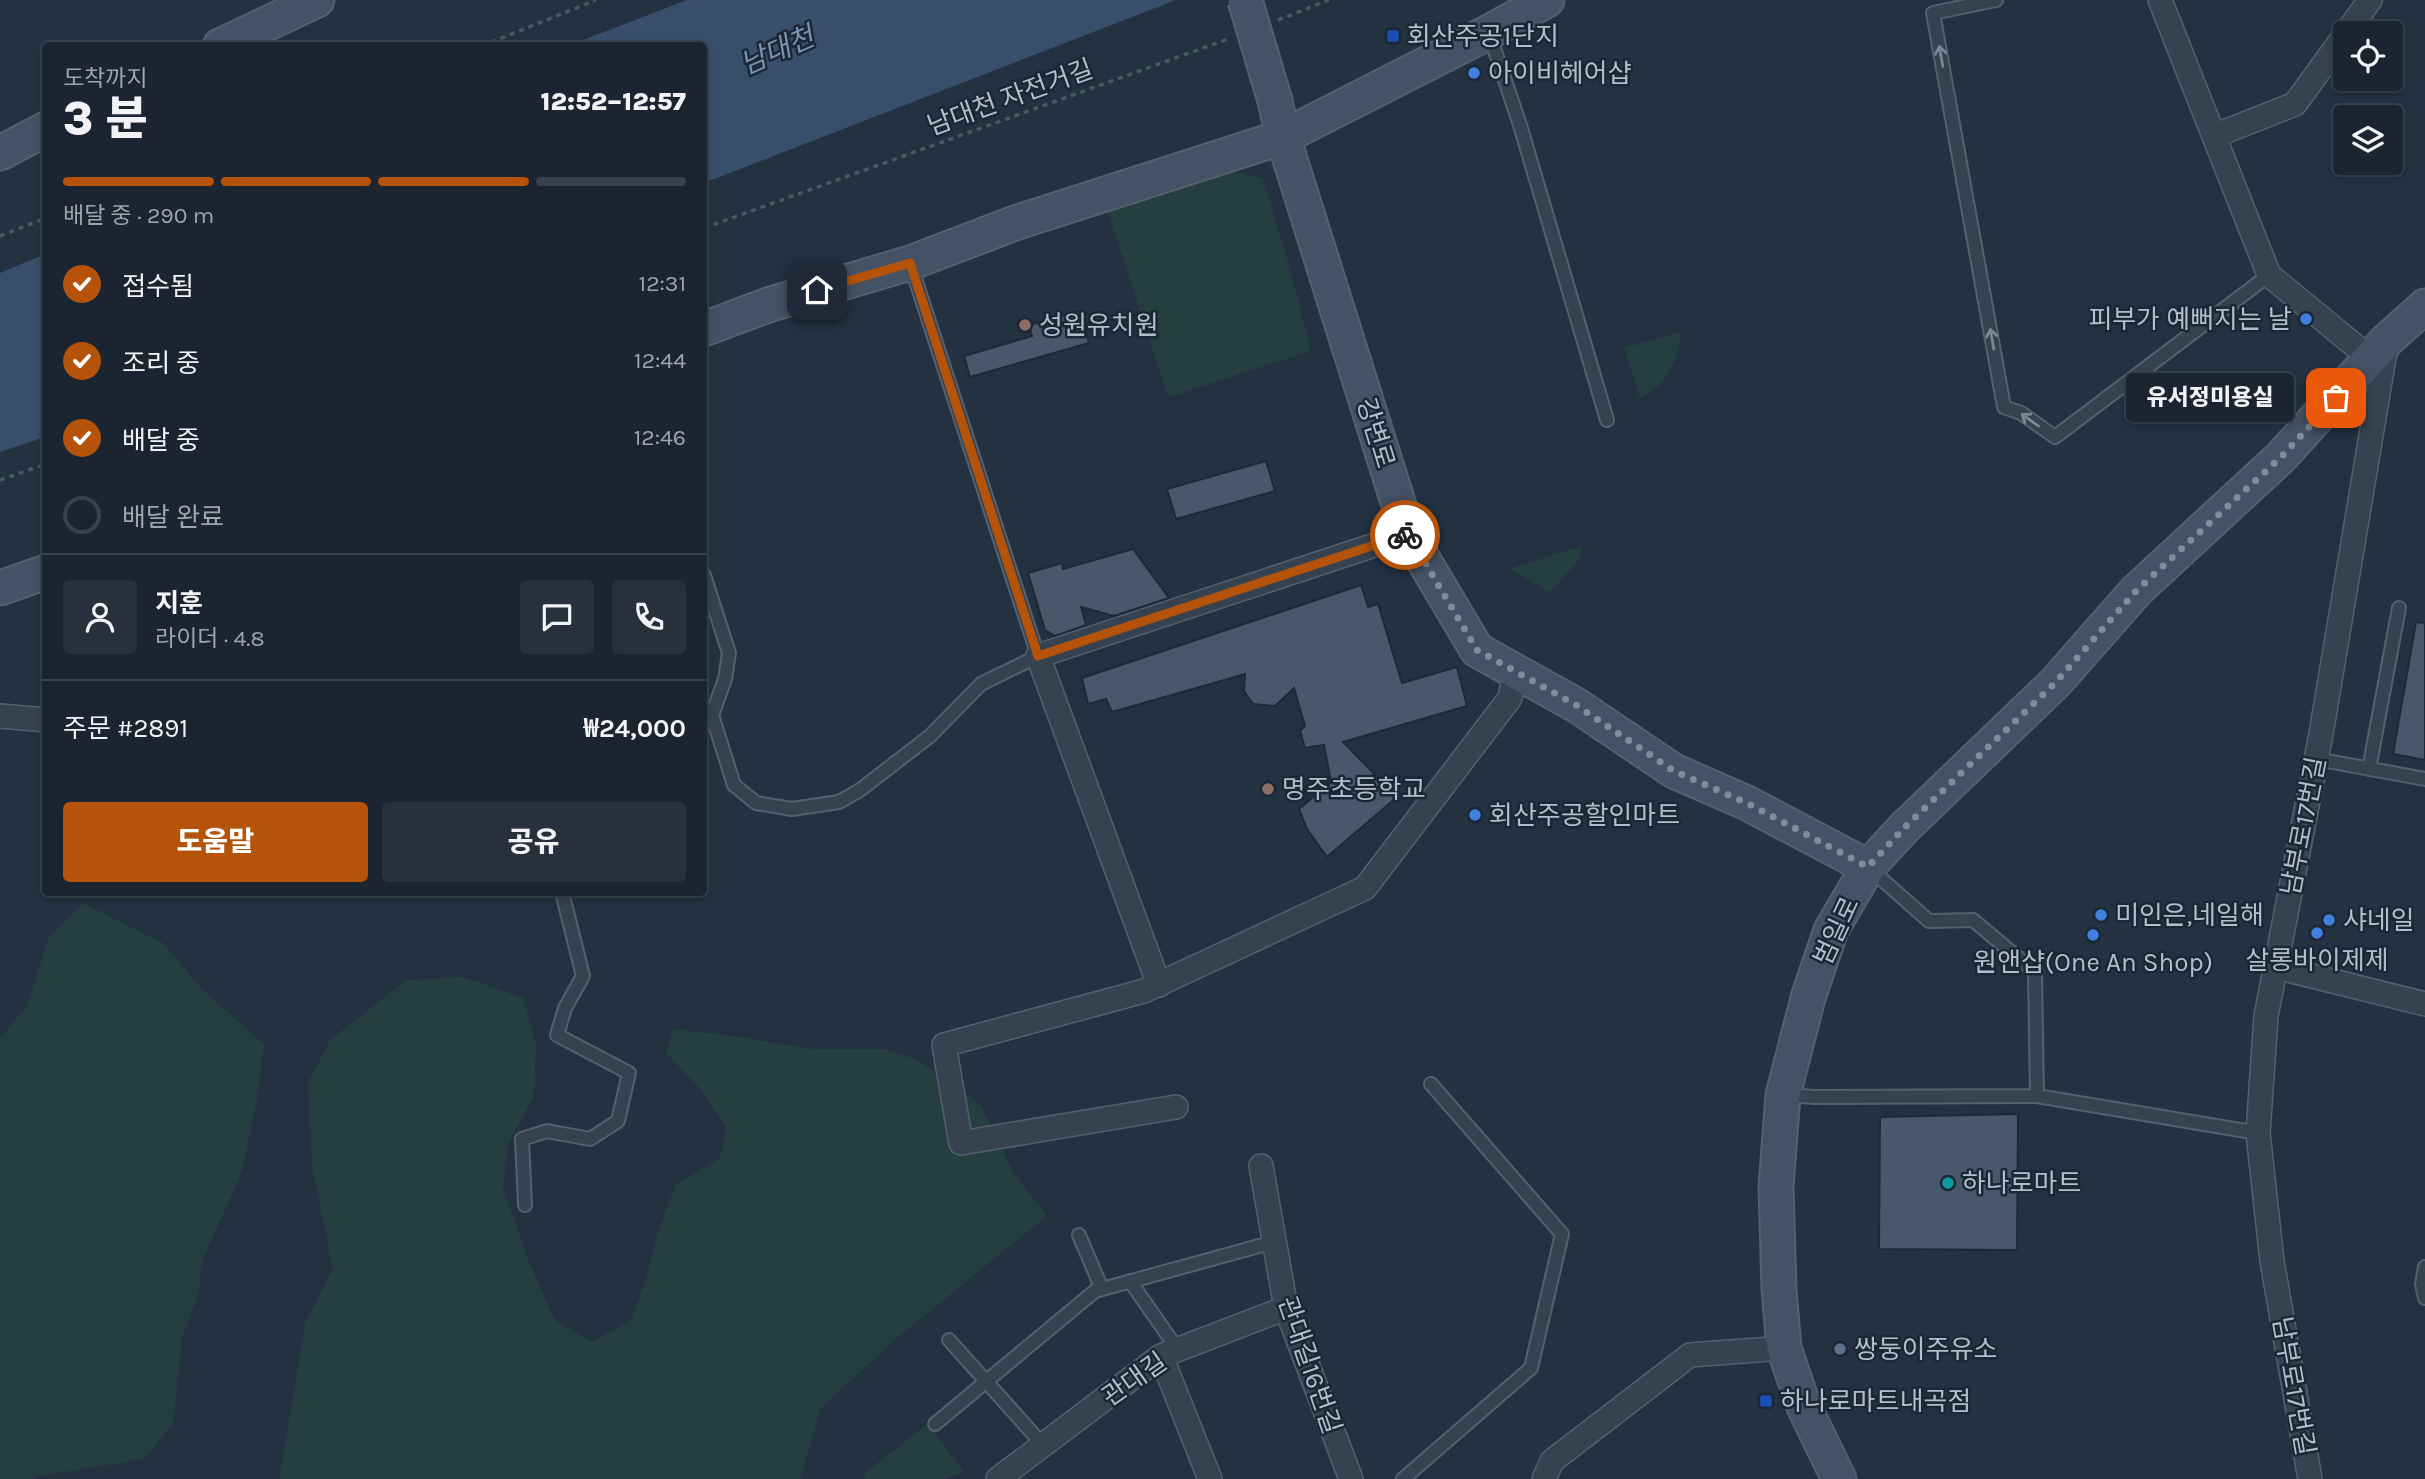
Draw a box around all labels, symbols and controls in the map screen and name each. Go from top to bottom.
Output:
water label: 남대천 [735,18,822,81]
place label: 회산주공1단지 [1407,21,1559,52]
map controls [2333,21,2403,175]
button: locate [2333,21,2403,91]
marker: 회산주공1단지 [1385,28,1401,44]
one-way arrow [1934,45,1947,68]
street label: 남대천 자전거길 [923,53,1097,142]
place label: 아이비헤어샵 [1488,58,1632,89]
text: 도착까지 [63,65,148,92]
marker: 아이비헤어샵 [1466,65,1482,81]
text: 12:52–12:57 [541,86,686,117]
text: 3 분 [63,92,148,146]
button: layers [2333,105,2403,175]
text: 배달 중 · 290 m [63,202,214,229]
pin [787,260,847,320]
icon: check [63,265,101,303]
text: 12:31 [639,270,686,297]
text: 접수됨 [122,271,194,302]
icon: home [798,271,836,309]
place label: 피부가 예뻐지는 날 [2088,304,2292,335]
place label: 성원유치원 [1039,310,1159,341]
marker: 피부가 예뻐지는 날 [2298,311,2314,327]
marker: 성원유치원 [1017,317,1033,333]
one-way arrow [1985,328,1999,351]
icon: check [63,342,101,380]
text: 12:44 [634,347,686,374]
text: 조리 중 [122,348,200,379]
pin [2306,368,2366,428]
callout: 유서정미용실 [2126,374,2294,422]
icon: bag [2317,379,2355,417]
text: 유서정미용실 [2147,384,2273,411]
street label: 강변로 [1350,394,1401,472]
one-way arrow [2021,413,2040,427]
icon: check [63,419,101,457]
text: 12:46 [634,424,686,451]
text: 배달 중 [122,425,200,456]
courier [1370,500,1440,570]
text: 배달 완료 [122,502,224,533]
icon: bike [1386,516,1424,554]
button: person [63,580,137,654]
button: chat [520,580,594,654]
button: phone [612,580,686,654]
text: 지훈 [155,588,203,619]
text: 라이더 · 4.8 [155,625,265,652]
text: 주문 #2891 [63,713,188,744]
text: ₩24,000 [584,713,686,744]
street label: 남부로17번길 [2275,754,2332,898]
place label: 명주초등학교 [1282,774,1426,805]
marker: 명주초등학교 [1260,781,1276,797]
place label: 회산주공할인마트 [1489,800,1680,831]
button: 도움말 [63,802,368,882]
button: 공유 [382,802,686,882]
marker: 회산주공할인마트 [1467,807,1483,823]
street label: 범일로 [1807,892,1866,970]
place label: 미인은,네일해 [2115,900,2264,931]
place label: 샤네일 [2343,905,2415,936]
marker: 미인은,네일해 [2093,907,2109,923]
marker: 샤네일 [2321,912,2337,928]
marker: 살롱바이제제 [2309,925,2325,941]
marker: 원앤샵(One An Shop) [2085,927,2101,943]
place label: 살롱바이제제 [2245,945,2389,976]
place label: 원앤샵(One An Shop) [1973,947,2213,978]
place label: 하나로마트 [1962,1168,2082,1199]
marker: 하나로마트 [1940,1175,1956,1191]
street label: 관대길16번길 [1272,1292,1347,1438]
street label: 남부로17번길 [2266,1314,2321,1458]
place label: 쌍둥이주유소 [1854,1334,1998,1365]
marker: 쌍둥이주유소 [1832,1341,1848,1357]
street label: 관대길 [1096,1346,1173,1413]
place label: 하나로마트내곡점 [1780,1386,1971,1417]
marker: 하나로마트내곡점 [1758,1393,1774,1409]

